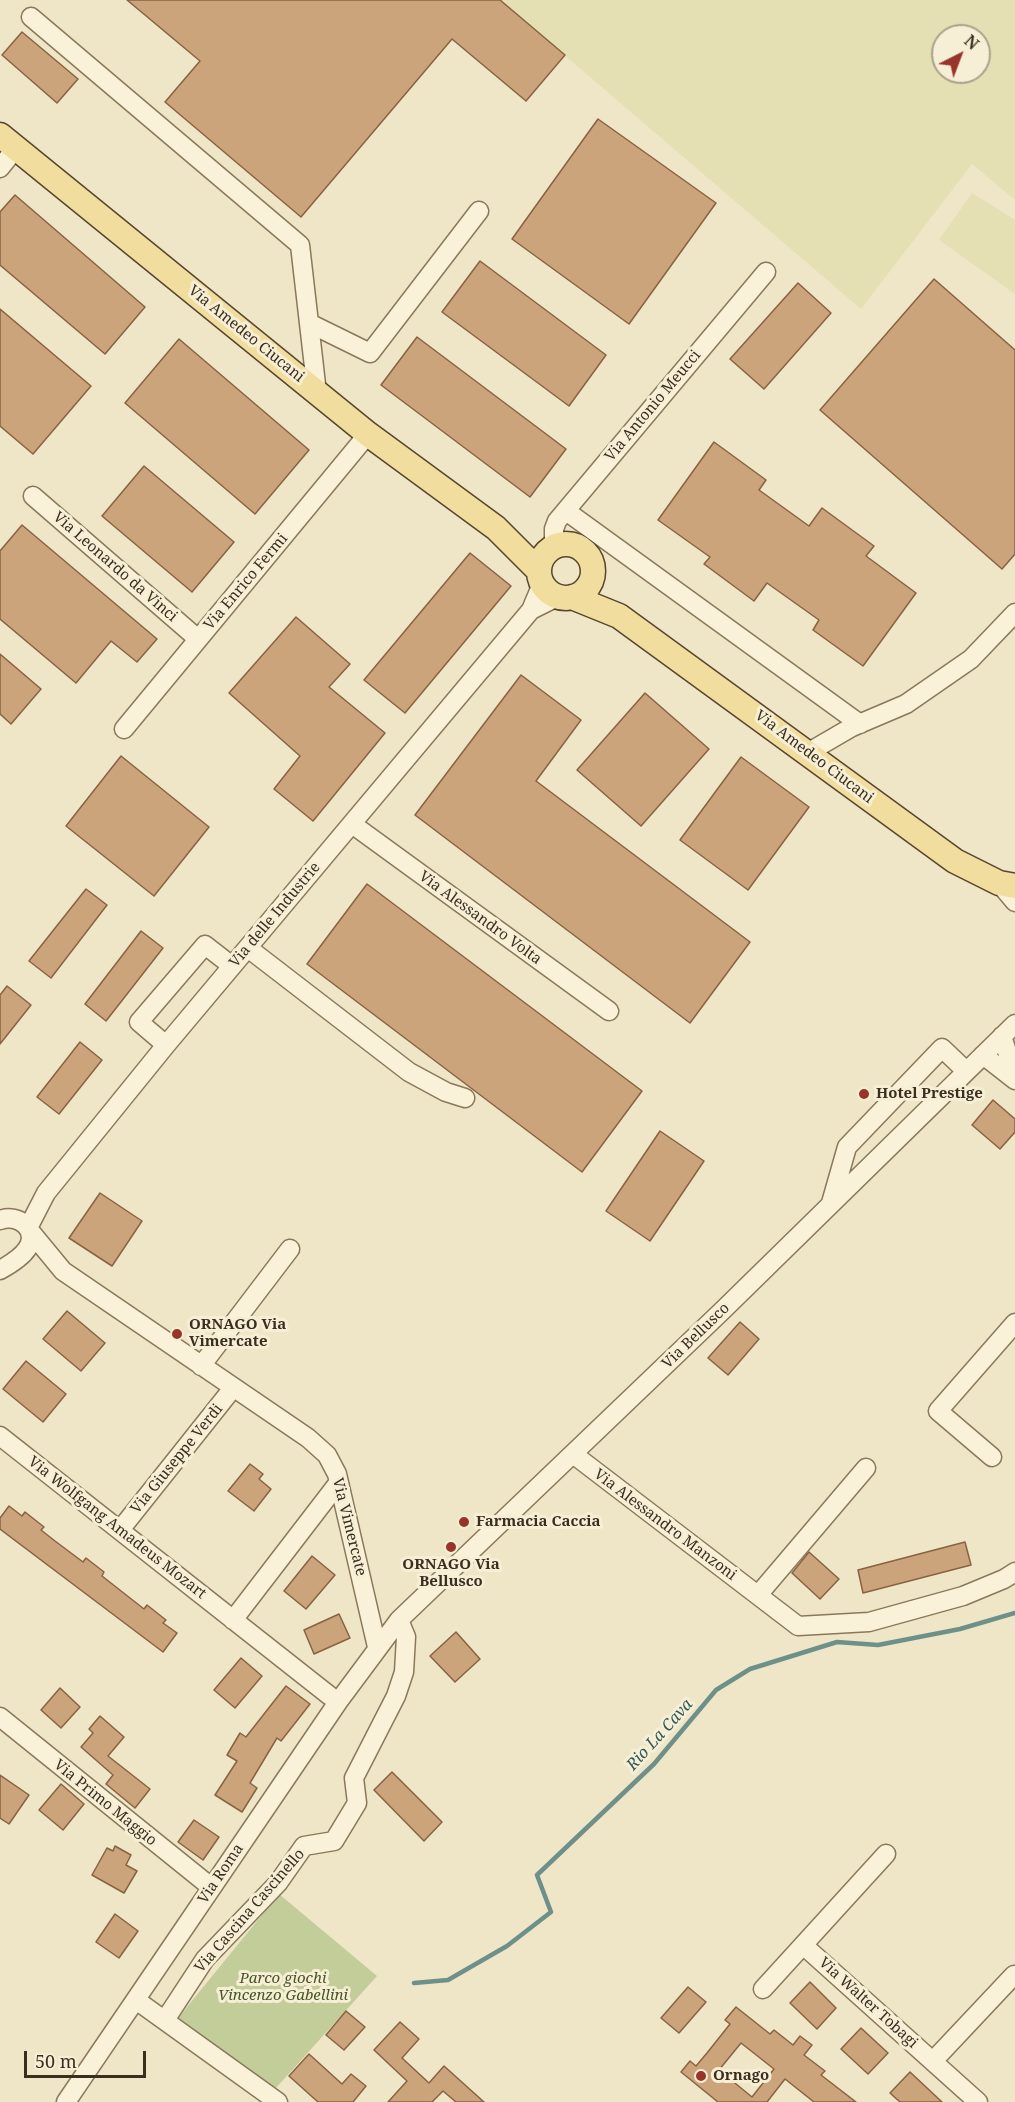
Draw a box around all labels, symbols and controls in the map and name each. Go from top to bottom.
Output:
north arrow [931,24,991,84]
text: N [960,30,984,54]
street label: Via Amedeo Ciucani [185,282,307,386]
street label: Via Antonio Meucci [601,347,705,465]
street label: Via Leonardo da Vinci [49,508,181,626]
street label: Via Enrico Fermi [200,530,292,634]
street label: Via Amedeo Ciucani [751,707,877,807]
street label: Via delle Industrie [226,859,324,971]
street label: Via Alessandro Volta [415,867,545,969]
place label: Hotel Prestige [876,1085,983,1103]
marker: Hotel Prestige [857,1087,871,1101]
street label: Via Bellusco [659,1299,733,1373]
place label: ORNAGO Via Vimercate [189,1316,286,1351]
marker: ORNAGO Via Vimercate [170,1327,184,1341]
street label: Via Giuseppe Verdi [127,1401,227,1517]
street label: Via Wolfgang Amadeus Mozart [24,1453,210,1603]
street label: Via Alessandro Manzoni [590,1465,740,1585]
street label: Via Vimercate [328,1476,370,1578]
place label: Farmacia Caccia [476,1513,601,1531]
marker: Farmacia Caccia [457,1515,471,1529]
marker: ORNAGO Via Bellusco [444,1540,458,1554]
place label: ORNAGO Via Bellusco [402,1556,500,1591]
water label: Rio La Cava [623,1695,697,1775]
street label: Via Primo Maggio [50,1756,160,1850]
street label: Via Roma [194,1841,248,1907]
street label: Via Cascina Cascinello [191,1845,309,1977]
street label: Via Walter Tobagi [815,1954,921,2052]
park label: Parco giochi Vincenzo Gabellini [218,1970,348,2005]
scale bar [27,2039,148,2077]
text: 50 m [35,2049,77,2073]
place label: Ornago [713,2067,769,2085]
marker: Ornago [694,2069,708,2083]

